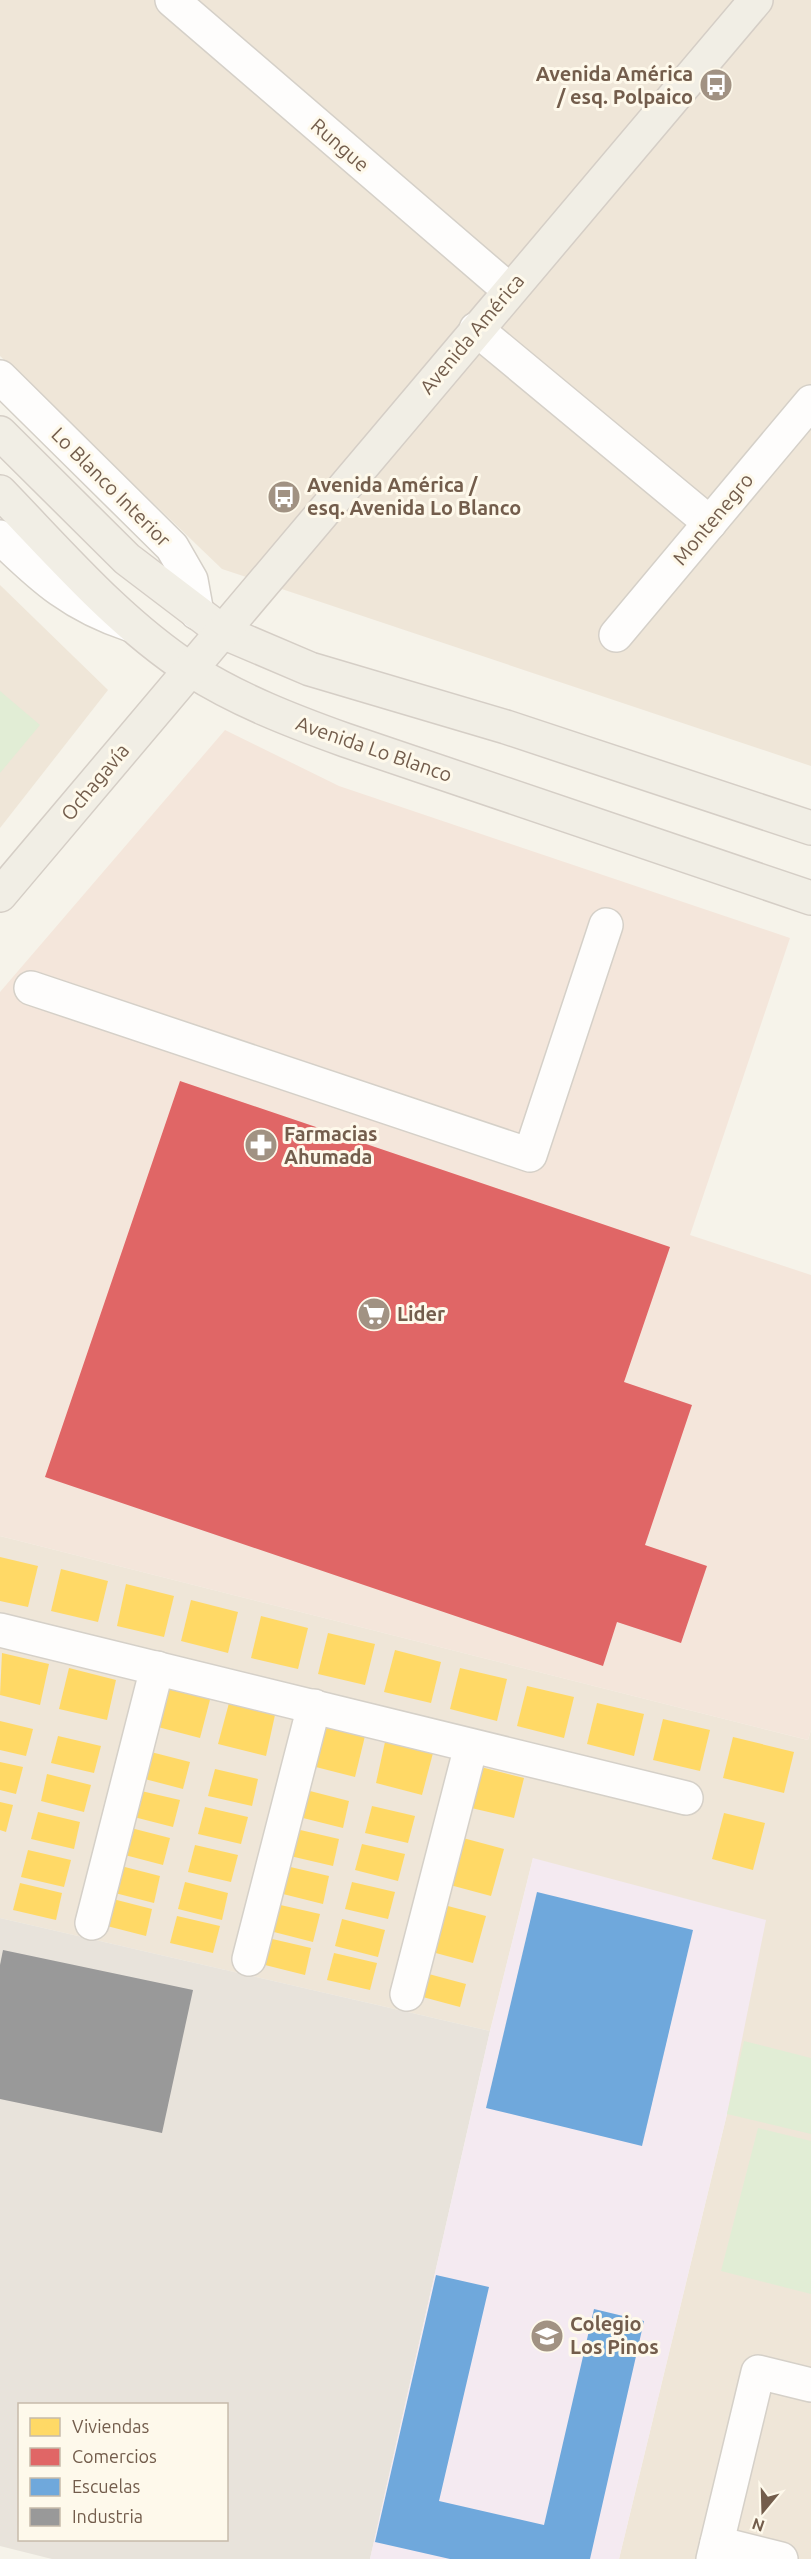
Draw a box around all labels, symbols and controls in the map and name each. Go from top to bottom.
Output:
place label: Avenida América / esq. Polpaico [536,62,693,108]
bus stop icon: Avenida América / esq. Polpaico [698,67,734,103]
street label: Rungue [307,113,374,176]
street label: Avenida América [415,269,529,398]
street label: Lo Blanco Interior [47,422,176,551]
street label: Montenegro [668,468,758,569]
place label: Avenida América / esq. Avenida Lo Blanco [307,473,521,519]
bus stop icon: Avenida América / esq. Avenida Lo Blanco [266,479,302,515]
street label: Avenida Lo Blanco [293,711,455,786]
street label: Ochagavía [56,739,133,825]
place label: Farmacias Ahumada [284,1122,378,1168]
pharmacy icon: Farmacias Ahumada [243,1127,279,1163]
supermarket icon: Lider [356,1296,392,1332]
place label: Lider [397,1302,446,1325]
place label: Colegio Los Pinos [570,2312,659,2358]
school or university icon: Colegio Los Pinos [529,2318,565,2354]
legend [18,2403,228,2541]
text: Viviendas [72,2416,149,2436]
text: Comercios [72,2446,157,2466]
text: Escuelas [72,2476,140,2496]
north arrow [733,2481,793,2541]
text: Industria [72,2506,143,2526]
text: N [750,2515,767,2536]

